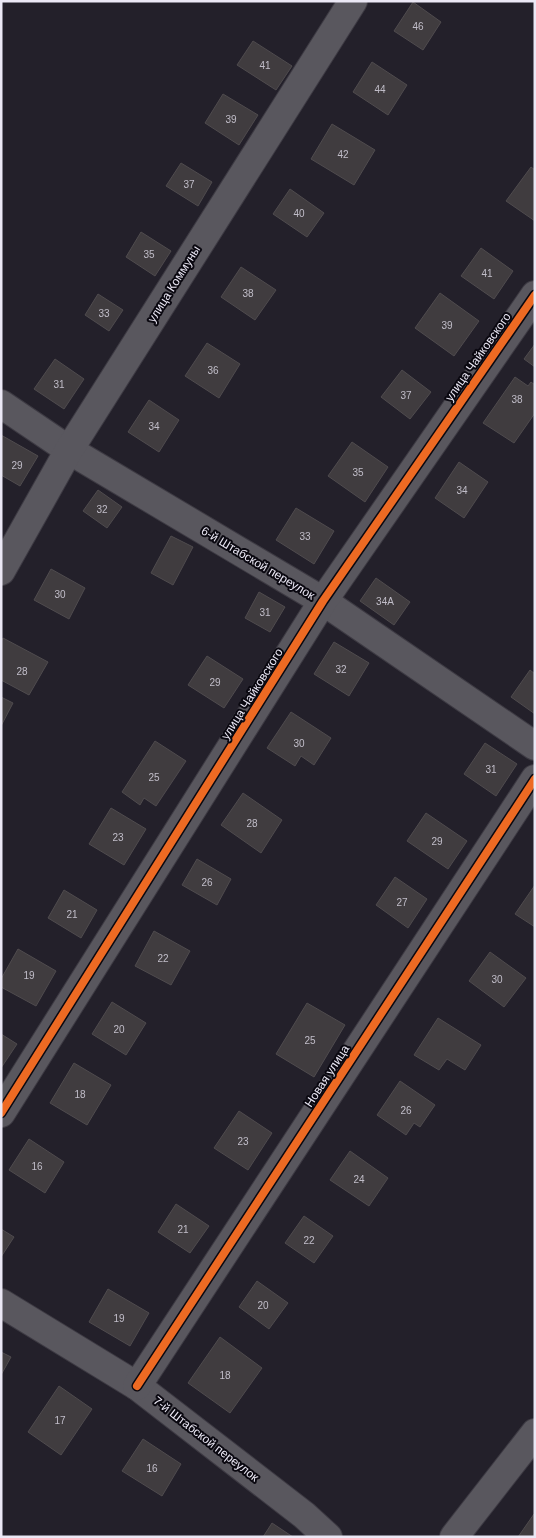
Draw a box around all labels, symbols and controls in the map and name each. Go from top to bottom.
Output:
house number: 46 [412,21,424,32]
house number: 41 [259,60,271,71]
house number: 44 [374,84,386,95]
house number: 39 [225,114,237,125]
house number: 42 [337,149,349,160]
house number: 37 [183,179,195,190]
house number: 40 [293,208,305,219]
street label: улица Коммуны [145,243,203,325]
house number: 35 [143,249,155,260]
house number: 41 [481,268,493,279]
house number: 38 [242,288,254,299]
house number: 33 [98,308,110,319]
street label: улица Чайковского [442,310,514,404]
house number: 39 [441,320,453,331]
house number: 36 [207,365,219,376]
house number: 31 [53,379,65,390]
house number: 37 [400,390,412,401]
house number: 38 [511,394,523,405]
house number: 34 [148,421,160,432]
house number: 29 [11,460,23,471]
house number: 35 [352,467,364,478]
house number: 34 [456,485,468,496]
house number: 32 [96,504,108,515]
street label: 6-й Штабской переулок [199,524,318,603]
house number: 33 [299,531,311,542]
house number: 30 [54,589,66,600]
house number: 34А [376,596,394,607]
house number: 31 [259,607,271,618]
street label: улица Чайковского [218,646,286,742]
house number: 32 [335,664,347,675]
house number: 28 [16,666,28,677]
house number: 29 [209,677,221,688]
house number: 30 [293,738,305,749]
house number: 31 [485,764,497,775]
house number: 25 [148,772,160,783]
house number: 28 [246,818,258,829]
house number: 23 [112,832,124,843]
house number: 29 [431,836,443,847]
house number: 26 [201,877,213,888]
house number: 27 [396,897,408,908]
house number: 21 [66,909,78,920]
house number: 22 [157,953,169,964]
house number: 19 [23,970,35,981]
house number: 30 [491,974,503,985]
house number: 20 [113,1024,125,1035]
house number: 25 [304,1035,316,1046]
street label: Новая улица [302,1042,352,1110]
house number: 18 [74,1089,86,1100]
house number: 26 [400,1105,412,1116]
house number: 23 [237,1136,249,1147]
house number: 16 [31,1161,43,1172]
house number: 24 [353,1174,365,1185]
house number: 21 [177,1224,189,1235]
house number: 22 [303,1235,315,1246]
house number: 20 [257,1300,269,1311]
house number: 19 [113,1313,125,1324]
house number: 18 [219,1370,231,1381]
street label: 7-й Штабской переулок [151,1394,262,1485]
house number: 17 [54,1415,66,1426]
house number: 16 [146,1463,158,1474]

